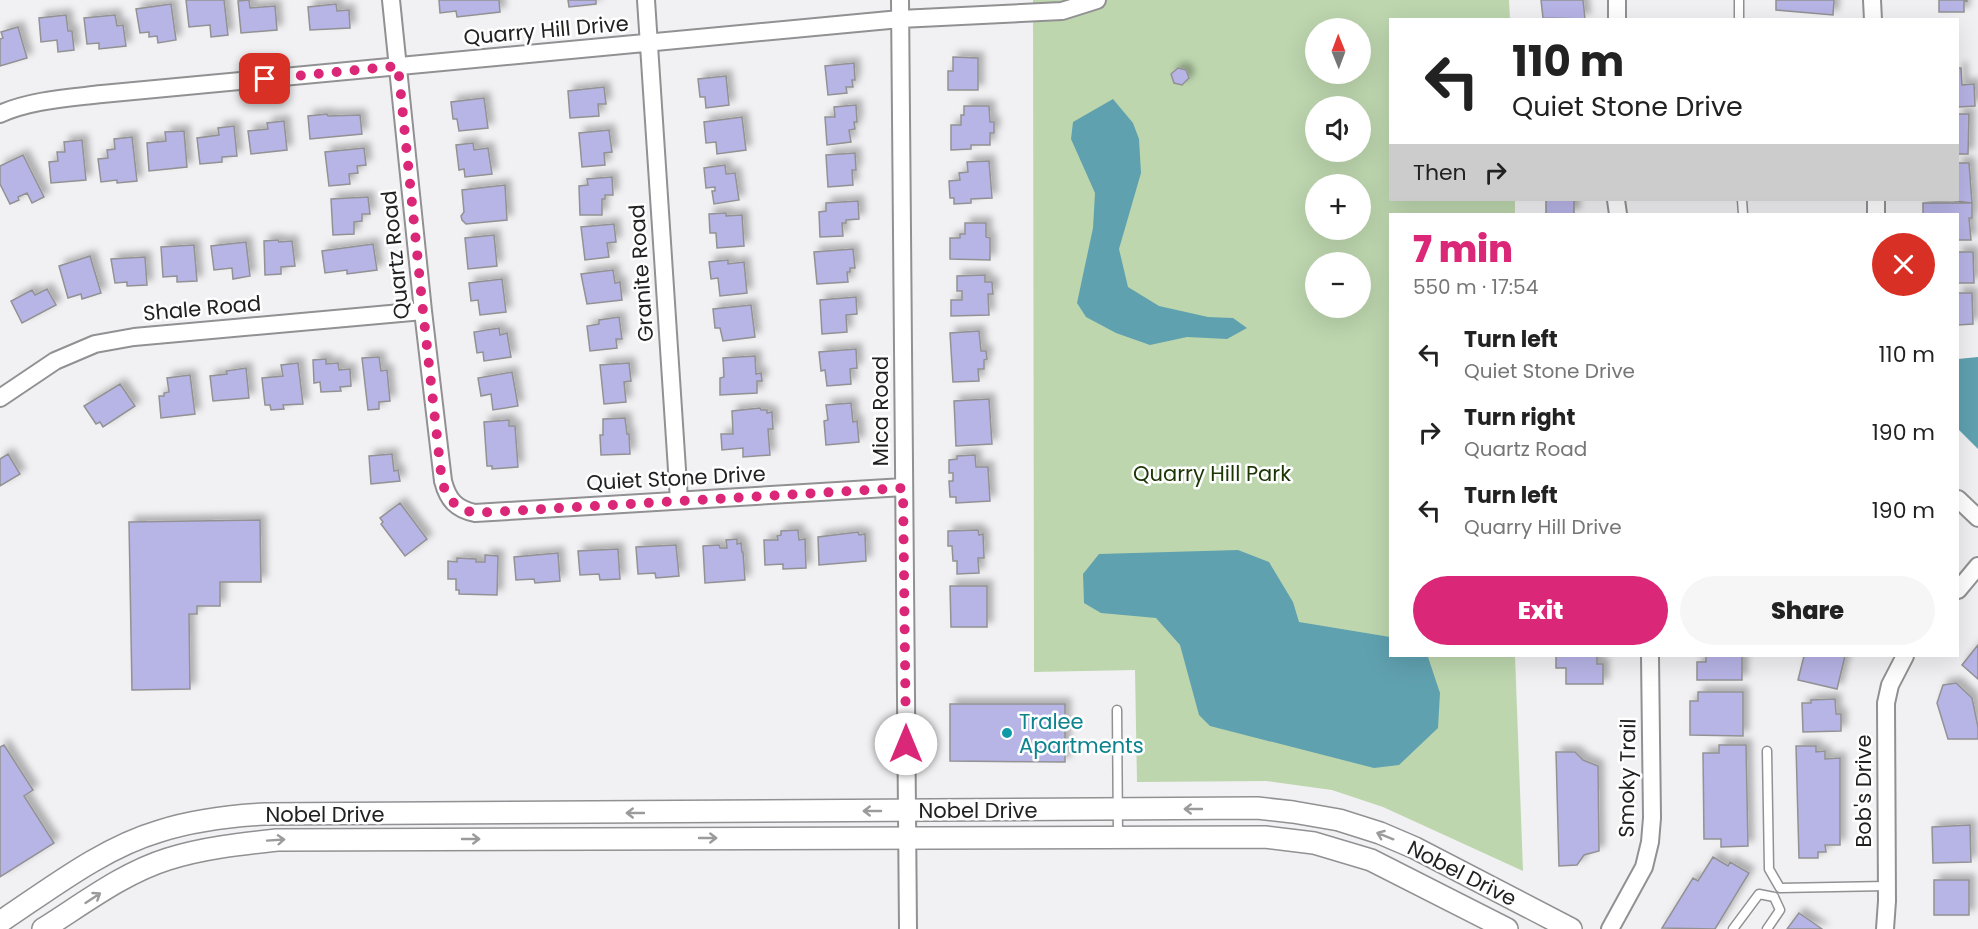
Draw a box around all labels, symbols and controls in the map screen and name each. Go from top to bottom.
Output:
street label: Quarry Hill Drive [462,8,630,52]
north arrow [1305,18,1371,84]
map controls [1305,18,1371,318]
text: 110 m [1512,32,1624,91]
icon: left [1413,42,1491,120]
pin [239,53,290,104]
icon: arrive [248,62,281,95]
text: Quiet Stone Drive [1512,88,1743,125]
button: sound [1305,96,1371,162]
icon: right [1479,156,1512,189]
text: Then [1413,157,1467,188]
button: + [1305,174,1371,240]
street label: Quartz Road [374,189,416,321]
street label: Granite Road [622,203,660,343]
text: 7 min [1413,224,1513,275]
button: close [1872,233,1935,296]
button: − [1305,252,1371,318]
text: 550 m · 17:54 [1413,273,1538,301]
street label: Shale Road [142,288,262,328]
text: Turn left [1464,324,1558,355]
icon: left [1413,338,1446,371]
text: 110 m [1879,339,1935,370]
street label: Mica Road [866,356,895,466]
text: Quiet Stone Drive [1464,357,1635,385]
text: Turn right [1464,402,1575,433]
icon: right [1413,416,1446,449]
text: 190 m [1872,417,1935,448]
text: Quartz Road [1464,435,1587,463]
street label: Quiet Stone Drive [586,459,766,497]
park label: Quarry Hill Park [1133,459,1291,488]
text: Turn left [1464,480,1558,511]
icon: left [1413,494,1446,527]
text: 190 m [1872,495,1935,526]
text: Quarry Hill Drive [1464,513,1622,541]
button: Exit [1413,576,1668,645]
button: Share [1680,576,1935,645]
place label: Tralee Apartments [1019,707,1144,760]
position arrow [874,712,938,776]
street label: Smoky Trail [1611,718,1643,838]
marker: Tralee Apartments [1000,726,1014,740]
street label: Bob's Drive [1849,734,1878,848]
street label: Nobel Drive [919,796,1037,825]
street label: Nobel Drive [266,800,384,829]
one-way arrow [1184,803,1204,815]
one-way arrow [863,805,883,817]
one-way arrow [626,807,646,819]
one-way arrow [1376,829,1394,840]
one-way arrow [698,832,718,844]
one-way arrow [461,833,481,845]
street label: Nobel Drive [1402,833,1522,913]
one-way arrow [266,835,286,846]
one-way arrow [84,891,101,903]

